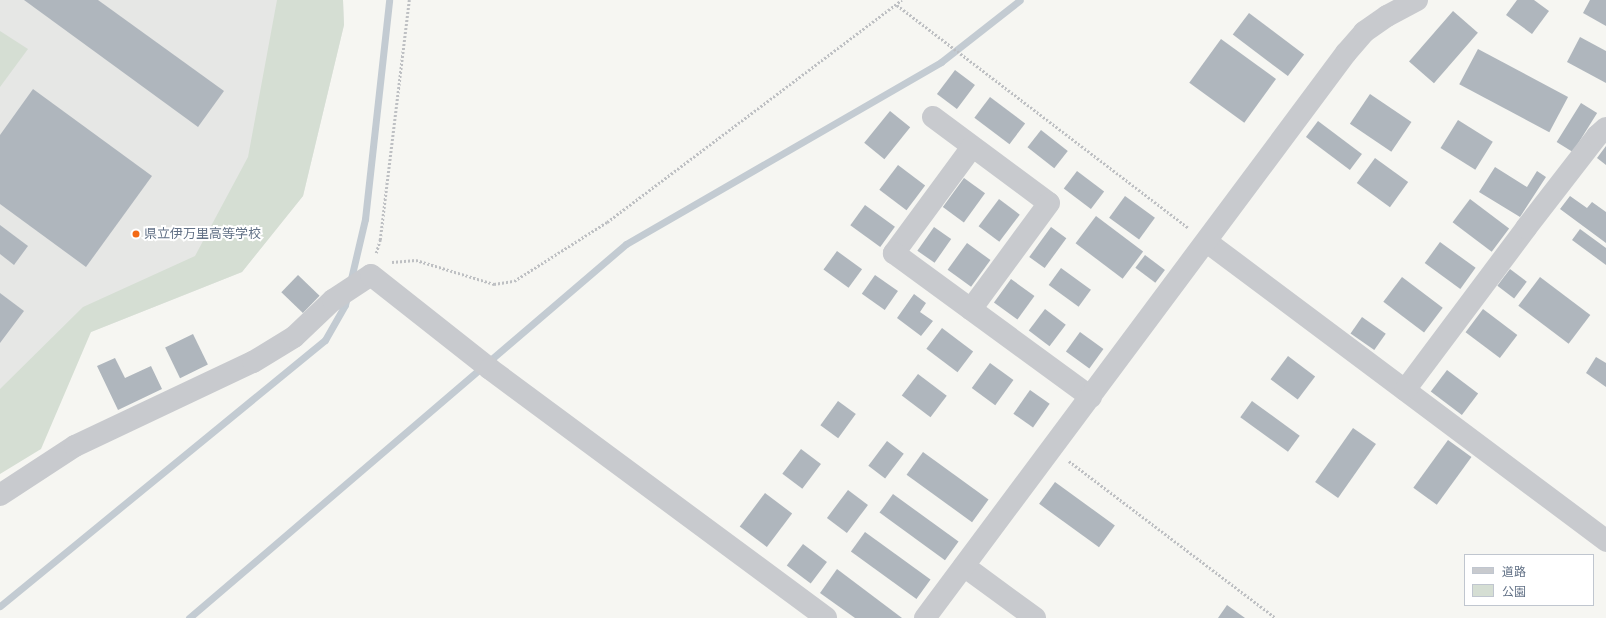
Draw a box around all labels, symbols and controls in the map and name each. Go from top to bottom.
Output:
place label: 県立伊万里高等学校 [144,226,261,242]
marker: 県立伊万里高等学校 [131,229,141,239]
legend [1464,554,1594,606]
text: 道路 [1502,565,1526,579]
text: 公園 [1502,585,1526,599]

